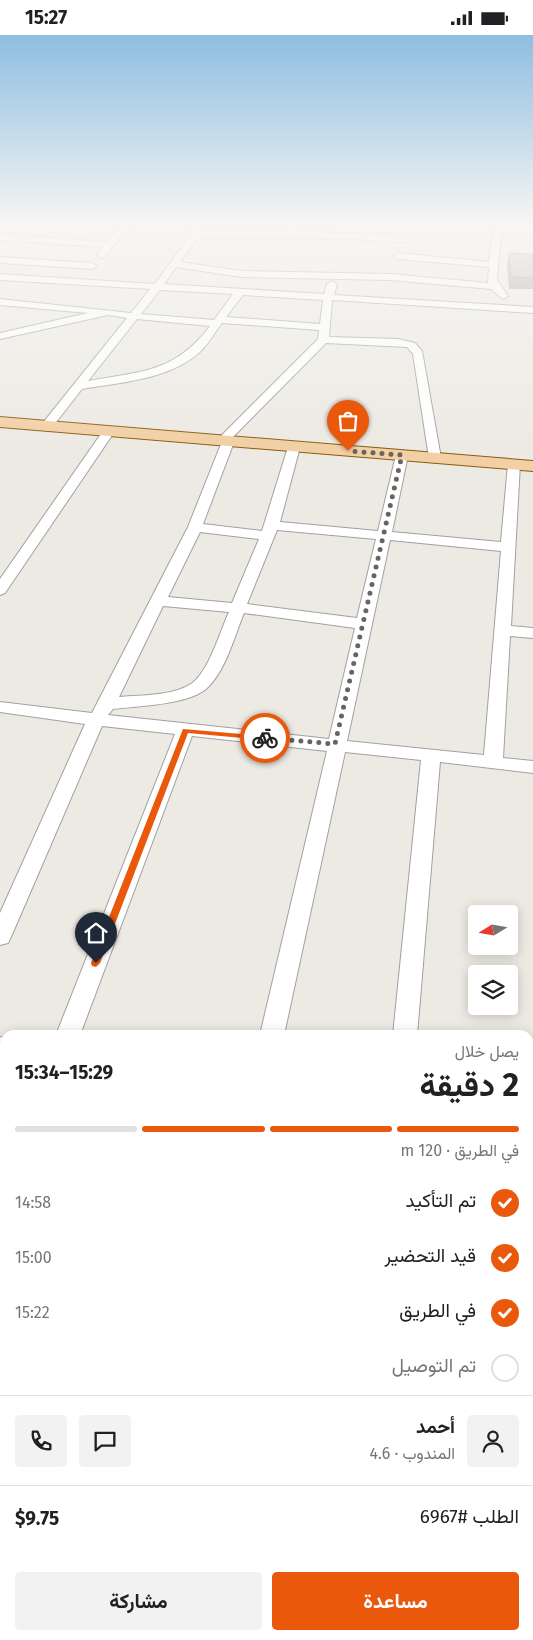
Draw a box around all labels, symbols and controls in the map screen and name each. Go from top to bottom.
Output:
text: 15:27 [25,6,67,29]
pin [327,400,369,451]
icon: bag [334,407,362,435]
courier [240,713,290,763]
icon: bike [251,724,279,752]
north arrow [468,905,518,955]
map controls [468,905,518,1015]
pin [75,912,117,963]
icon: home [82,919,110,947]
button: layers [468,965,518,1015]
text: يصل خلال [455,1042,519,1061]
text: 15:29–15:34 [15,1061,113,1084]
text: 2 دقيقة [419,1066,519,1104]
text: في الطريق · 120 m [400,1141,519,1160]
text: تم التأكيد [406,1189,476,1212]
icon: check [491,1189,519,1217]
text: 14:58 [15,1193,51,1212]
text: قيد التحضير [384,1244,476,1267]
icon: check [491,1244,519,1272]
text: 15:00 [15,1248,52,1267]
text: في الطريق [399,1299,476,1322]
icon: check [491,1299,519,1327]
text: 15:22 [15,1303,50,1322]
text: تم التوصيل [392,1354,476,1377]
button: phone [15,1415,67,1467]
button: chat [79,1415,131,1467]
text: أحمد [416,1415,455,1438]
button: person [467,1415,519,1467]
text: المندوب · 4.6 [369,1444,455,1463]
text: الطلب #6967 [420,1505,519,1528]
text: $9.75 [15,1507,59,1530]
button: مشاركة [15,1572,262,1630]
button: مساعدة [272,1572,519,1630]

